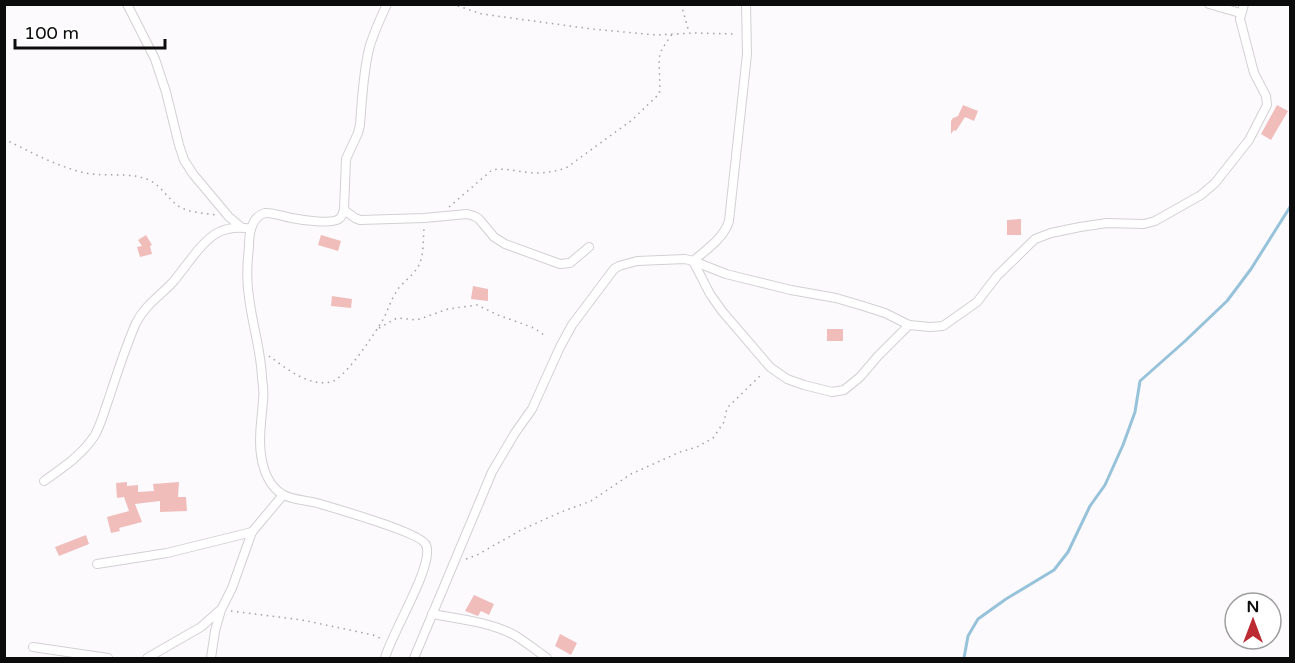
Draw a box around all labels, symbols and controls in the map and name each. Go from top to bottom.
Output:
scale bar [15,12,165,50]
text: 100 m [24,22,79,44]
north arrow [1223,591,1283,651]
text: N [1247,597,1259,617]

